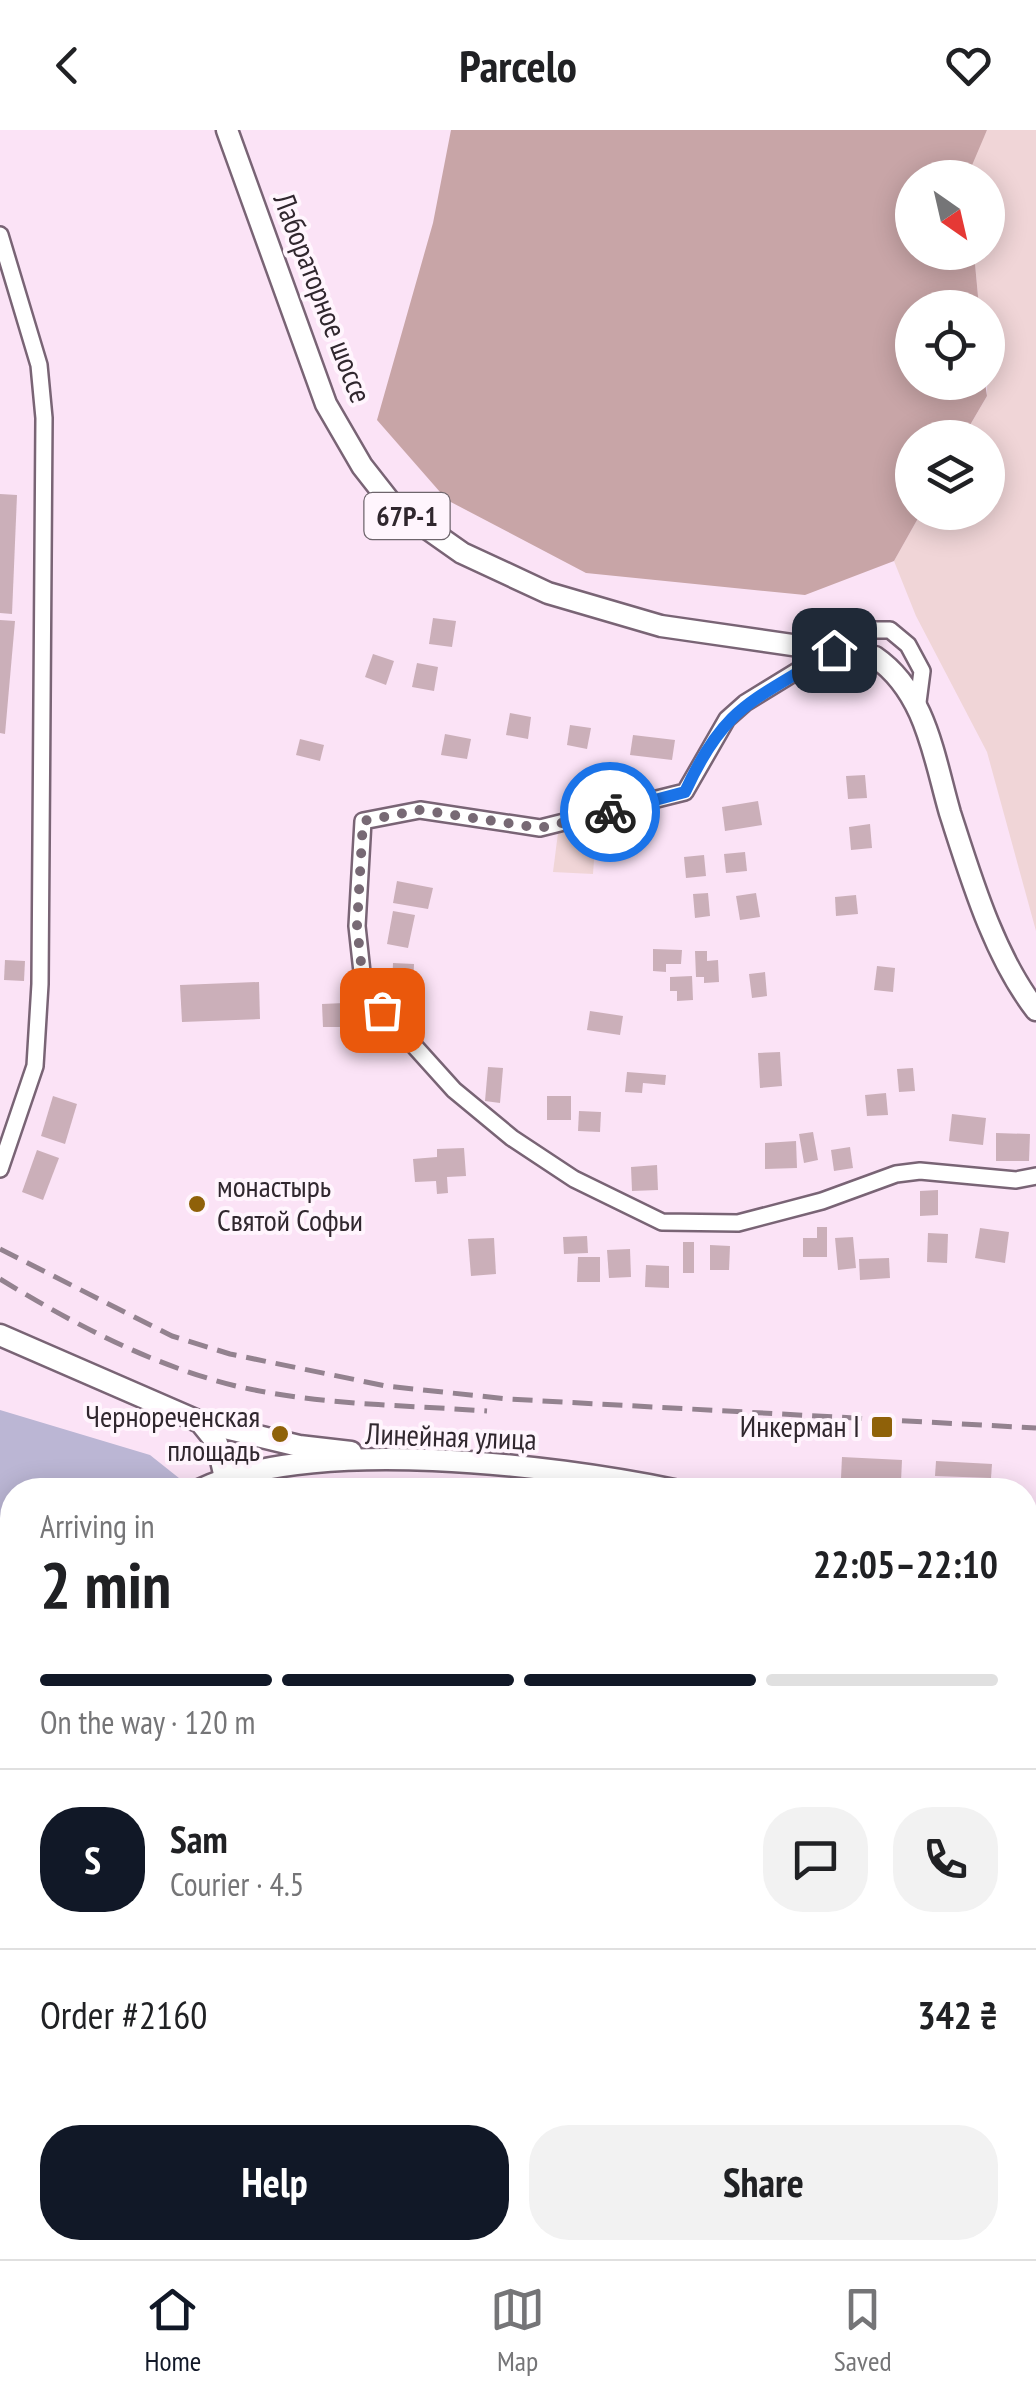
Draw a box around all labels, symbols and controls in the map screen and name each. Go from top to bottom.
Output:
text: Parcelo [459,36,577,94]
icon: back [40,38,95,93]
icon: heart [941,38,996,93]
north arrow [895,160,1005,270]
map controls [895,160,1005,530]
street label: Лабораторное шоссе [265,186,381,408]
button: locate [895,290,1005,400]
button: layers [895,420,1005,530]
road number: 67Р-1 [364,493,450,539]
pin [792,608,877,693]
icon: home [807,623,862,678]
courier [560,762,660,862]
icon: bike [583,785,638,840]
pin [340,968,425,1053]
icon: bag [355,983,410,1038]
place label: монастырь Святой Софьи [217,1166,363,1239]
marker: монастырь Святой Софьи [186,1193,208,1215]
place label: Чернореченская площадь [85,1396,260,1469]
place label: Инкерман I [740,1406,860,1445]
street label: Линейная улица [364,1413,537,1458]
marker: Инкерман I [869,1414,895,1440]
marker: Чернореченская площадь [269,1423,291,1445]
text: Arriving in [40,1505,155,1547]
text: 22:05–22:10 [813,1539,998,1588]
text: 2 min [40,1542,171,1626]
text: On the way · 120 m [40,1701,255,1743]
button: chat [763,1807,868,1912]
button: phone [893,1807,998,1912]
text: Sam [170,1814,228,1863]
text: S [84,1835,101,1884]
text: Courier · 4.5 [170,1863,304,1905]
text: Order #2160 [40,1990,207,2039]
text: 342 ₴ [918,1990,998,2039]
button: Help [40,2125,509,2240]
button: Share [529,2125,998,2240]
tab: Home [144,2282,201,2379]
tab: Map [490,2282,545,2379]
tab: Saved [834,2282,892,2379]

